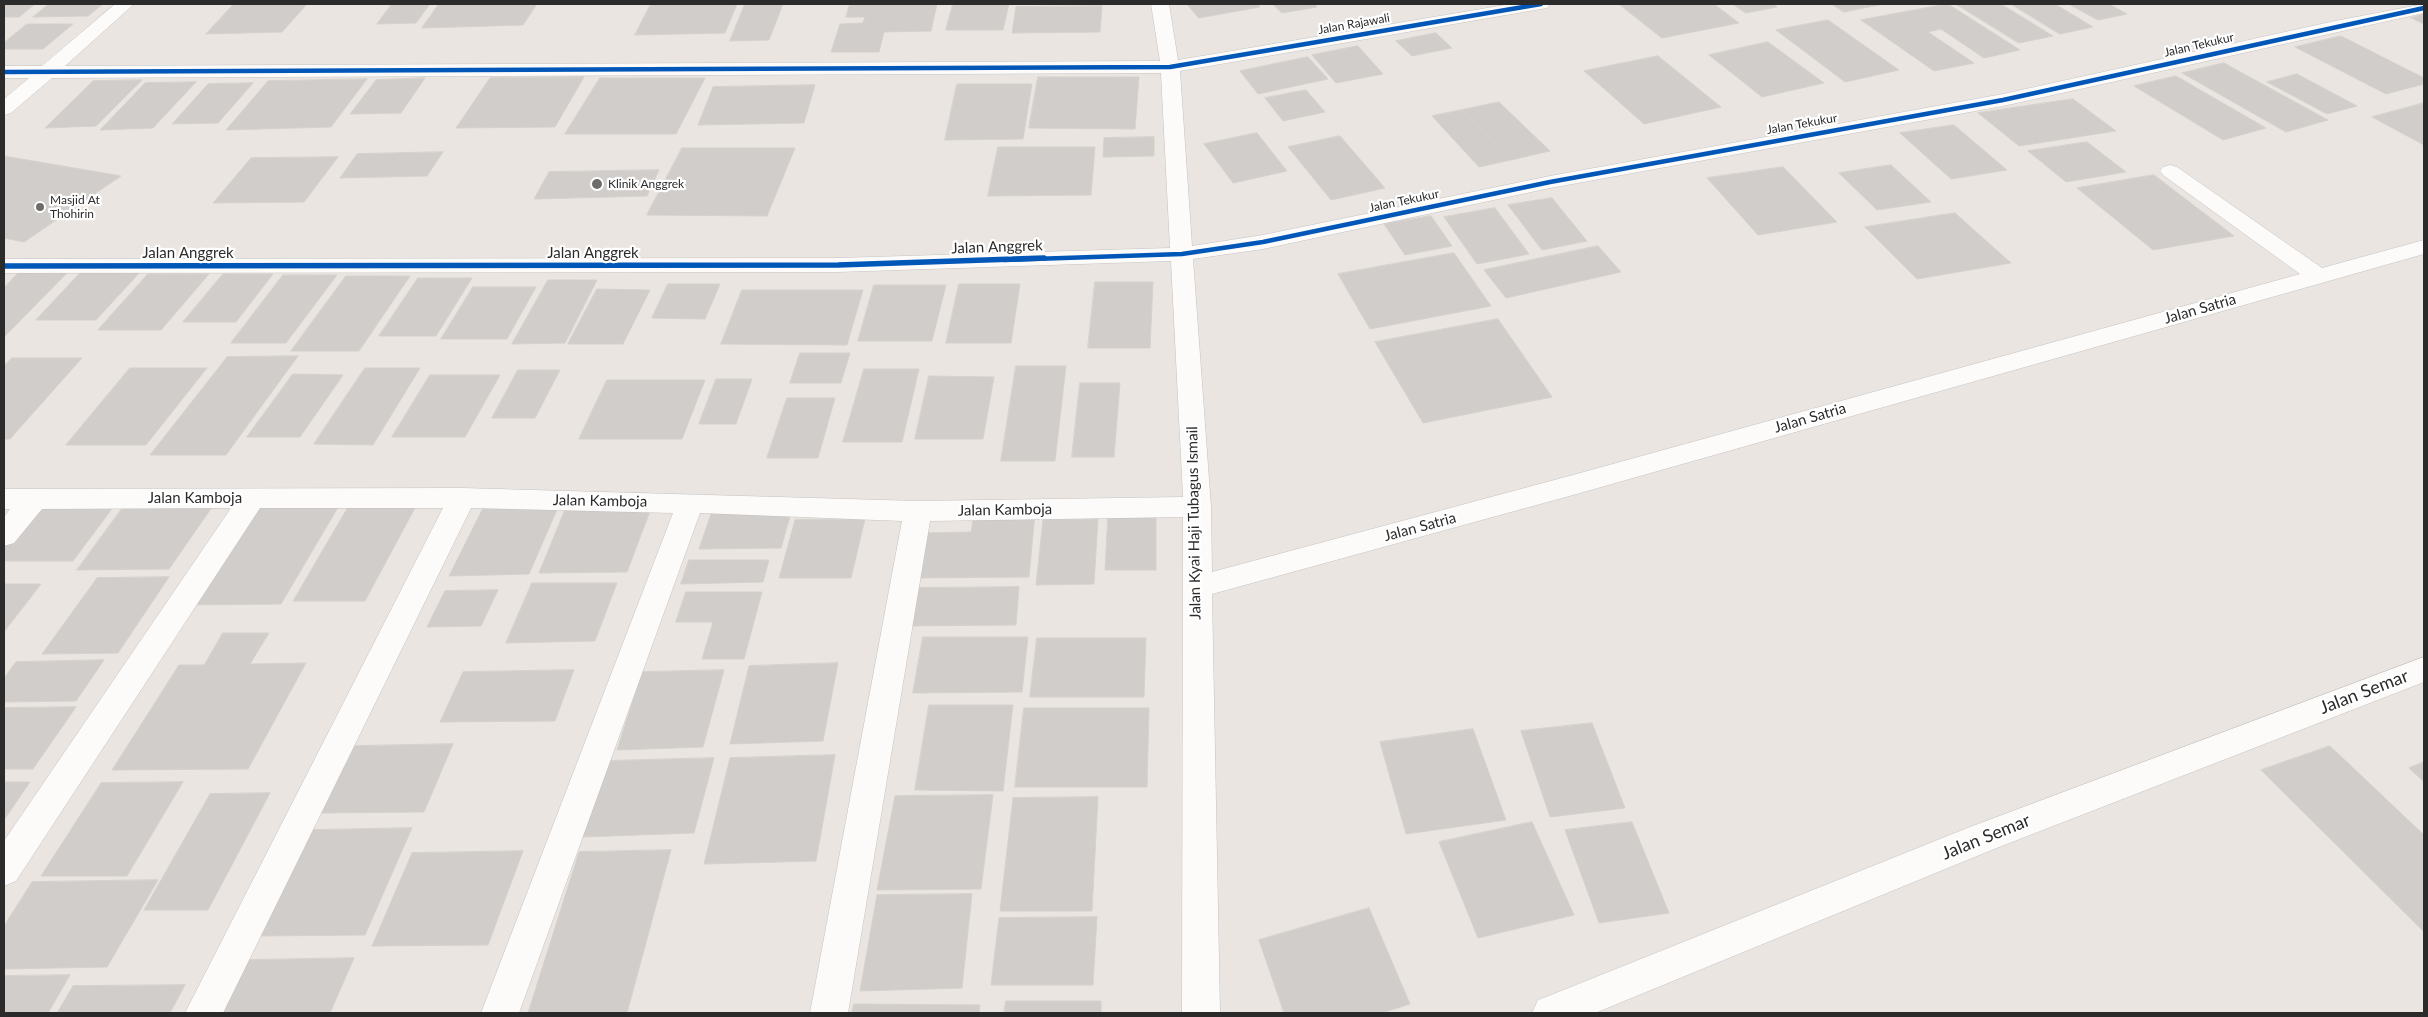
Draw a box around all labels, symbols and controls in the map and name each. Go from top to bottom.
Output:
street label: Jalan Rajawali [1317,11,1391,37]
street label: Jalan Tekukur [2163,30,2235,60]
street label: Jalan Tekukur [1766,111,1838,137]
marker: Klinik Anggrek [590,177,604,191]
place label: Klinik Anggrek [608,177,684,191]
street label: Jalan Tekukur [1368,187,1440,215]
place label: Masjid At Thohirin [50,193,100,221]
marker: Masjid At Thohirin [34,201,46,213]
street label: Jalan Anggrek [951,236,1043,258]
street label: Jalan Anggrek [142,244,234,262]
street label: Jalan Anggrek [547,244,639,262]
street label: Jalan Satria [2162,290,2238,328]
street label: Jalan Satria [1772,399,1848,437]
street label: Jalan Kyai Haji Tubagus Ismail [1183,426,1205,620]
street label: Jalan Kamboja [148,489,242,507]
street label: Jalan Kamboja [553,491,647,511]
street label: Jalan Kamboja [958,500,1052,520]
street label: Jalan Satria [1382,509,1458,545]
street label: Jalan Semar [2316,665,2412,719]
street label: Jalan Semar [1939,809,2033,865]

